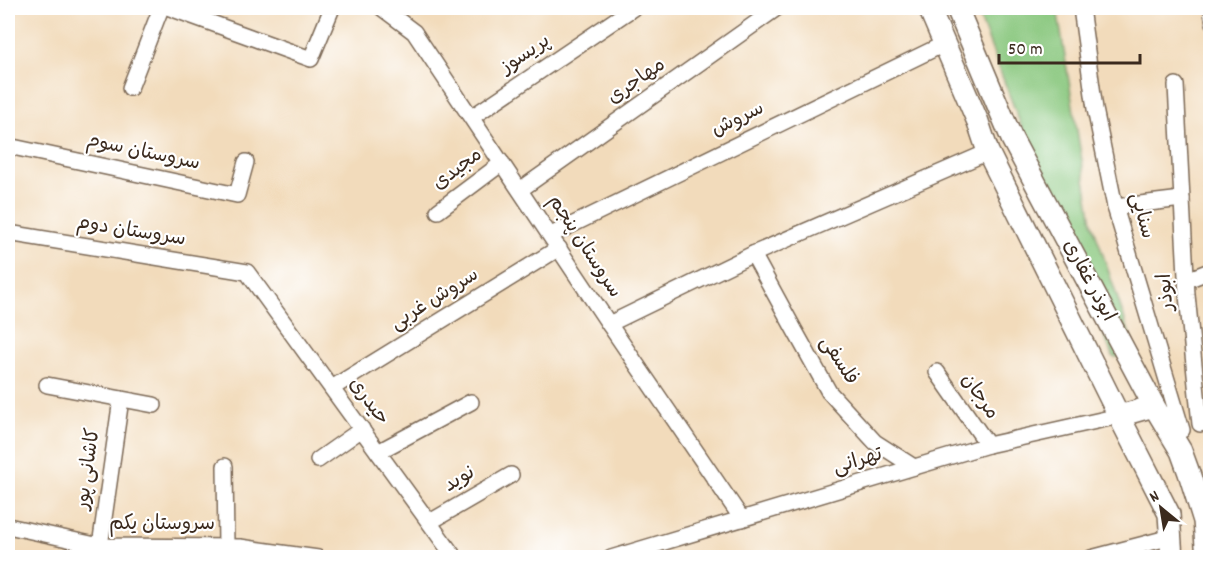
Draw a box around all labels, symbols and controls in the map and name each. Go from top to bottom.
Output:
scale bar [999,27,1140,65]
street label: پریسوز [494,28,556,83]
text: 50 m [1008,38,1043,63]
street label: مهاجری [602,52,672,112]
street label: سروش [707,95,769,145]
street label: سروستان سوم [84,127,202,179]
street label: مجیدی [427,142,489,198]
street label: سروستان پنجم [540,190,628,304]
street label: سنایی [1121,190,1161,242]
street label: سروستان دوم [74,210,188,254]
street label: ابوذر غفاری [1055,235,1121,327]
street label: سروش غربی [385,262,485,338]
street label: ابوذر [1152,273,1182,313]
street label: فلسفی [812,331,864,391]
street label: مرجان [953,368,1005,426]
street label: حیدری [341,372,395,432]
street label: کاشانی پور [69,427,109,513]
street label: تهرانی [830,441,886,483]
street label: نوید [439,460,481,500]
north arrow [1131,478,1191,538]
text: N [1146,485,1164,509]
street label: سروستان یکم [109,511,215,539]

